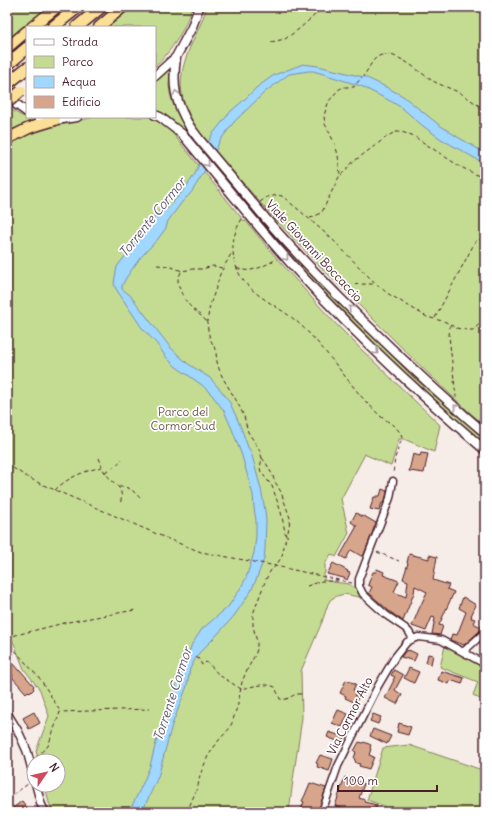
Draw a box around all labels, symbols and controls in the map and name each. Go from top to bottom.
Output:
legend [26,26,156,118]
text: Strada [62,34,98,49]
text: Parco [62,54,94,69]
text: Acqua [62,74,96,89]
one-way arrow [172,90,180,97]
text: Edificio [62,94,101,109]
one-way arrow [203,159,210,166]
water label: Torrente Cormor [115,173,191,260]
street label: Viale Giovanni Boccaccio [263,196,366,305]
one-way arrow [281,253,288,260]
one-way arrow [348,305,356,313]
one-way arrow [371,347,379,354]
park label: Parco del Cormor Sud [150,404,216,433]
one-way arrow [453,405,460,412]
water label: Torrente Cormor [149,644,196,743]
street label: Via Cormor Alto [323,674,376,757]
north arrow [26,753,66,793]
text: N [46,760,62,774]
scale bar [338,767,437,793]
text: 100 m [344,773,378,788]

